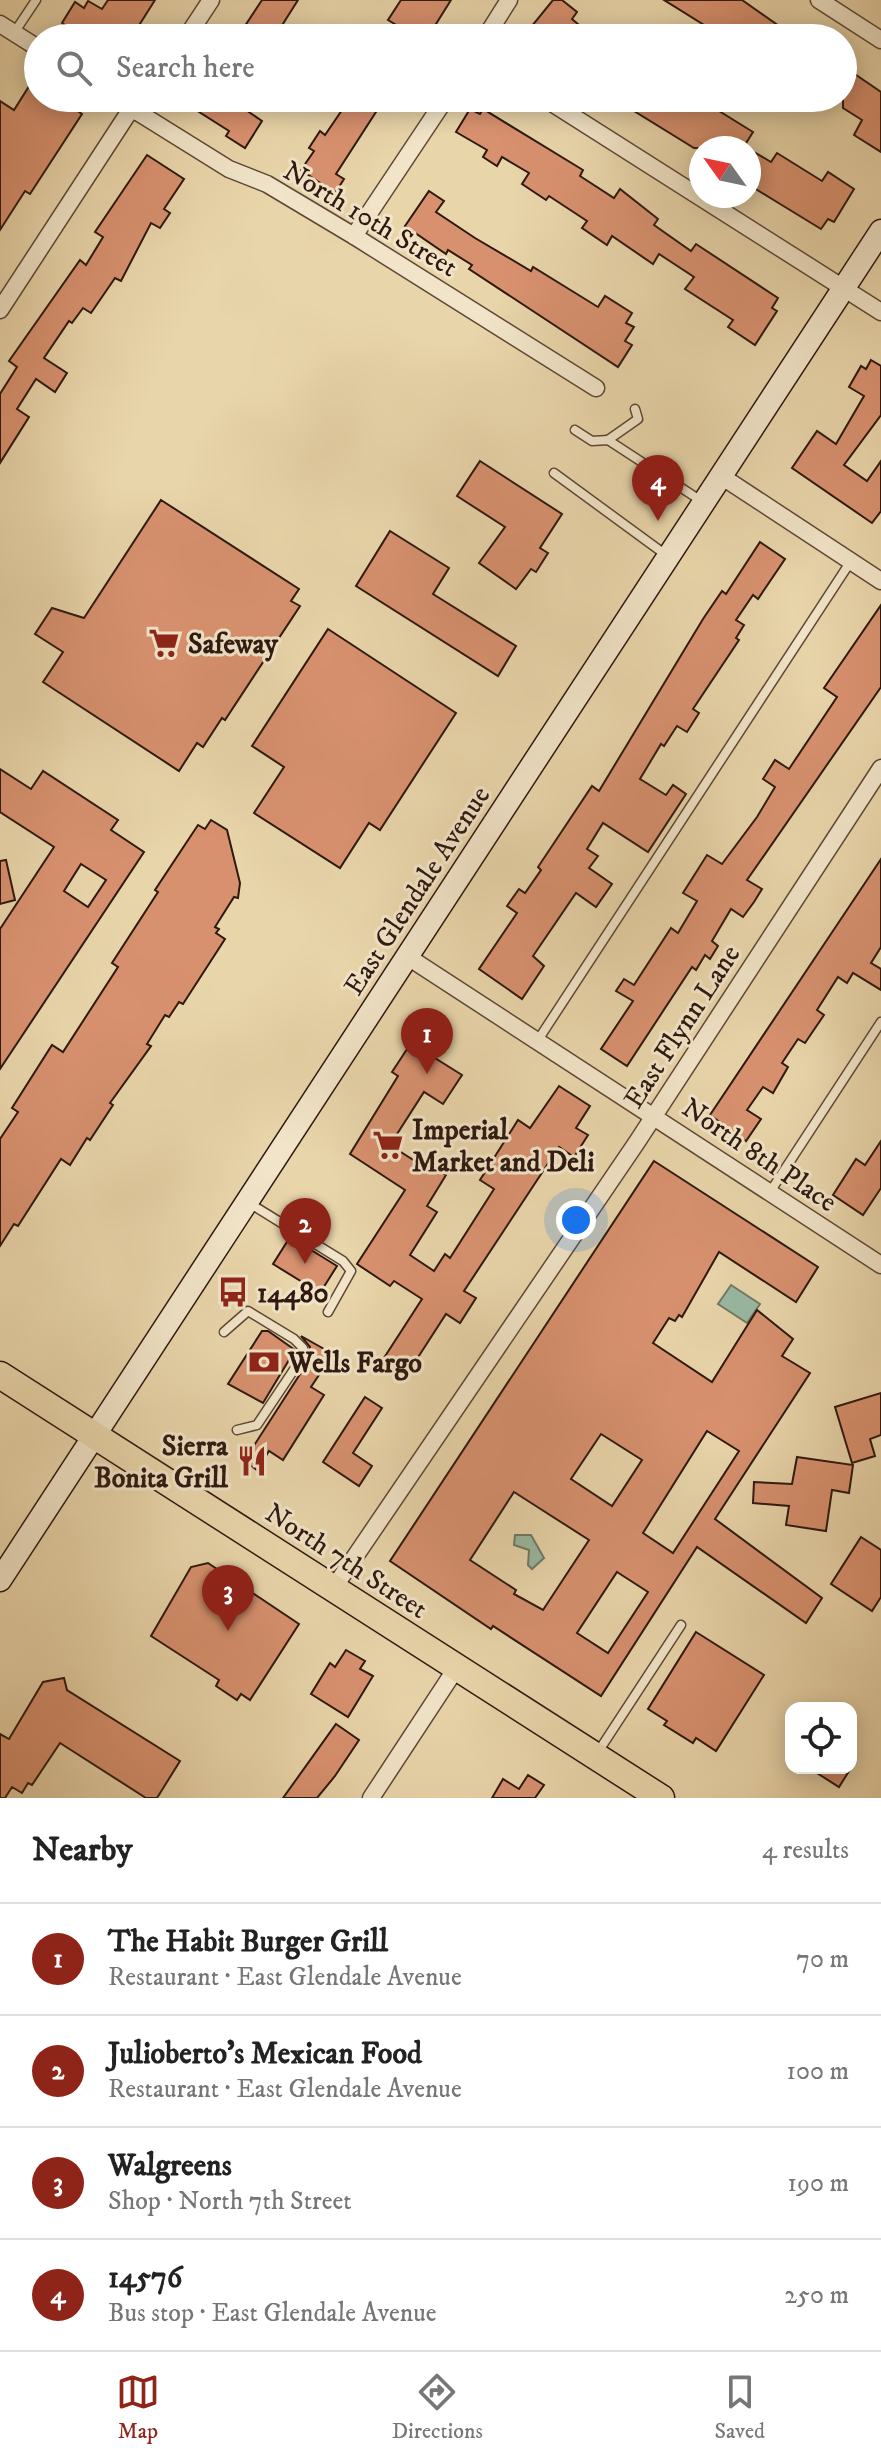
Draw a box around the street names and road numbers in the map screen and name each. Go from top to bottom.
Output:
street label: North 10th Street [277,154,464,285]
street label: East Glendale Avenue [337,780,498,1002]
street label: East Flynn Lane [616,938,748,1115]
street label: North 8th Place [675,1090,843,1220]
street label: North 7th Street [258,1496,434,1627]

